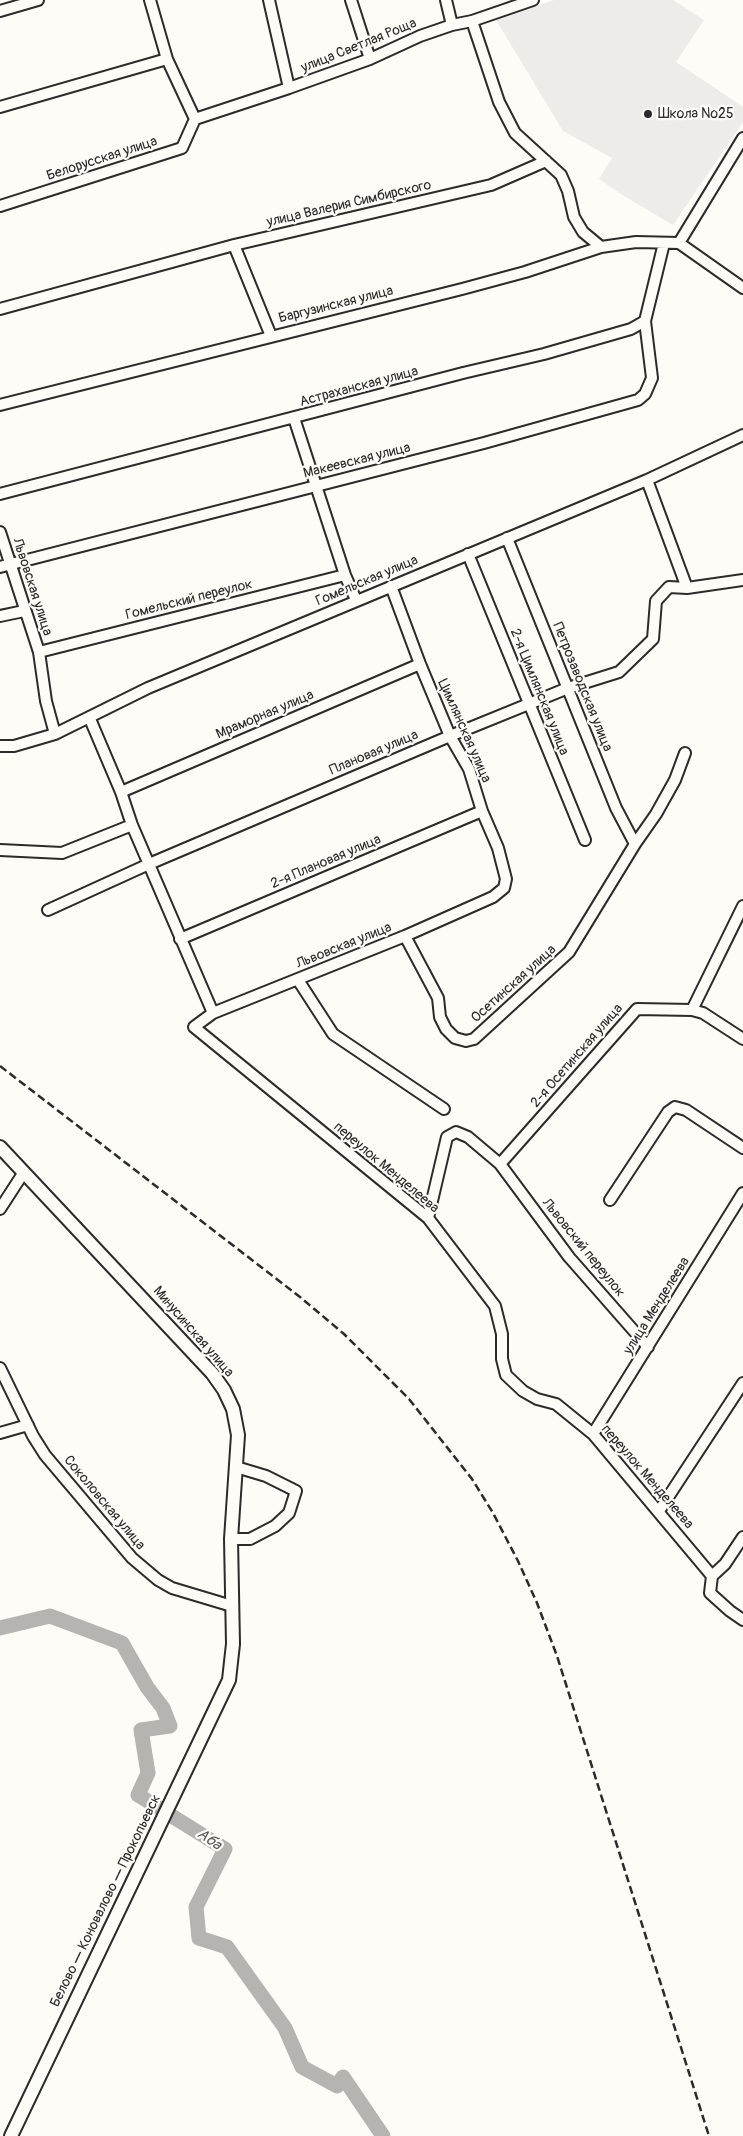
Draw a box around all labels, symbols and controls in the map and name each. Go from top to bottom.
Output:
street label: улица Светлая Роща [299,15,419,77]
place label: Школа №25 [658,106,734,122]
marker: Школа №25 [642,108,654,120]
street label: Белорусская улица [45,133,159,185]
street label: улица Валерия Симбирского [265,177,433,231]
street label: Баргузинская улица [277,283,395,327]
street label: Астраханская улица [298,363,420,411]
street label: Макеевская улица [302,440,412,482]
street label: Львовская улица [8,536,56,638]
street label: Гомельская улица [313,552,421,610]
street label: Гомельский переулок [124,576,254,624]
street label: Петрозаводская улица [548,620,616,754]
street label: 2-я Цимлянская улица [506,626,572,758]
street label: Цимлянская улица [434,677,494,785]
street label: Мраморная улица [214,687,316,743]
street label: Плановая улица [327,727,421,779]
street label: 2-я Плановая улица [268,831,384,893]
street label: Львовская улица [294,919,394,973]
street label: Осетинская улица [468,941,560,1027]
street label: 2-я Осетинская улица [527,1001,627,1111]
street label: переулок Менделеева [330,1119,442,1217]
street label: Львовский переулок [538,1195,628,1301]
street label: улица Менделеева [620,1254,694,1358]
street label: Минусинская улица [149,1283,237,1381]
street label: переулок Менделеева [597,1421,697,1533]
street label: Соколовская улица [60,1452,148,1554]
street label: Белово — Коновалово — Прокопьевск [47,1792,165,2010]
water label: Аба [193,1825,225,1855]

